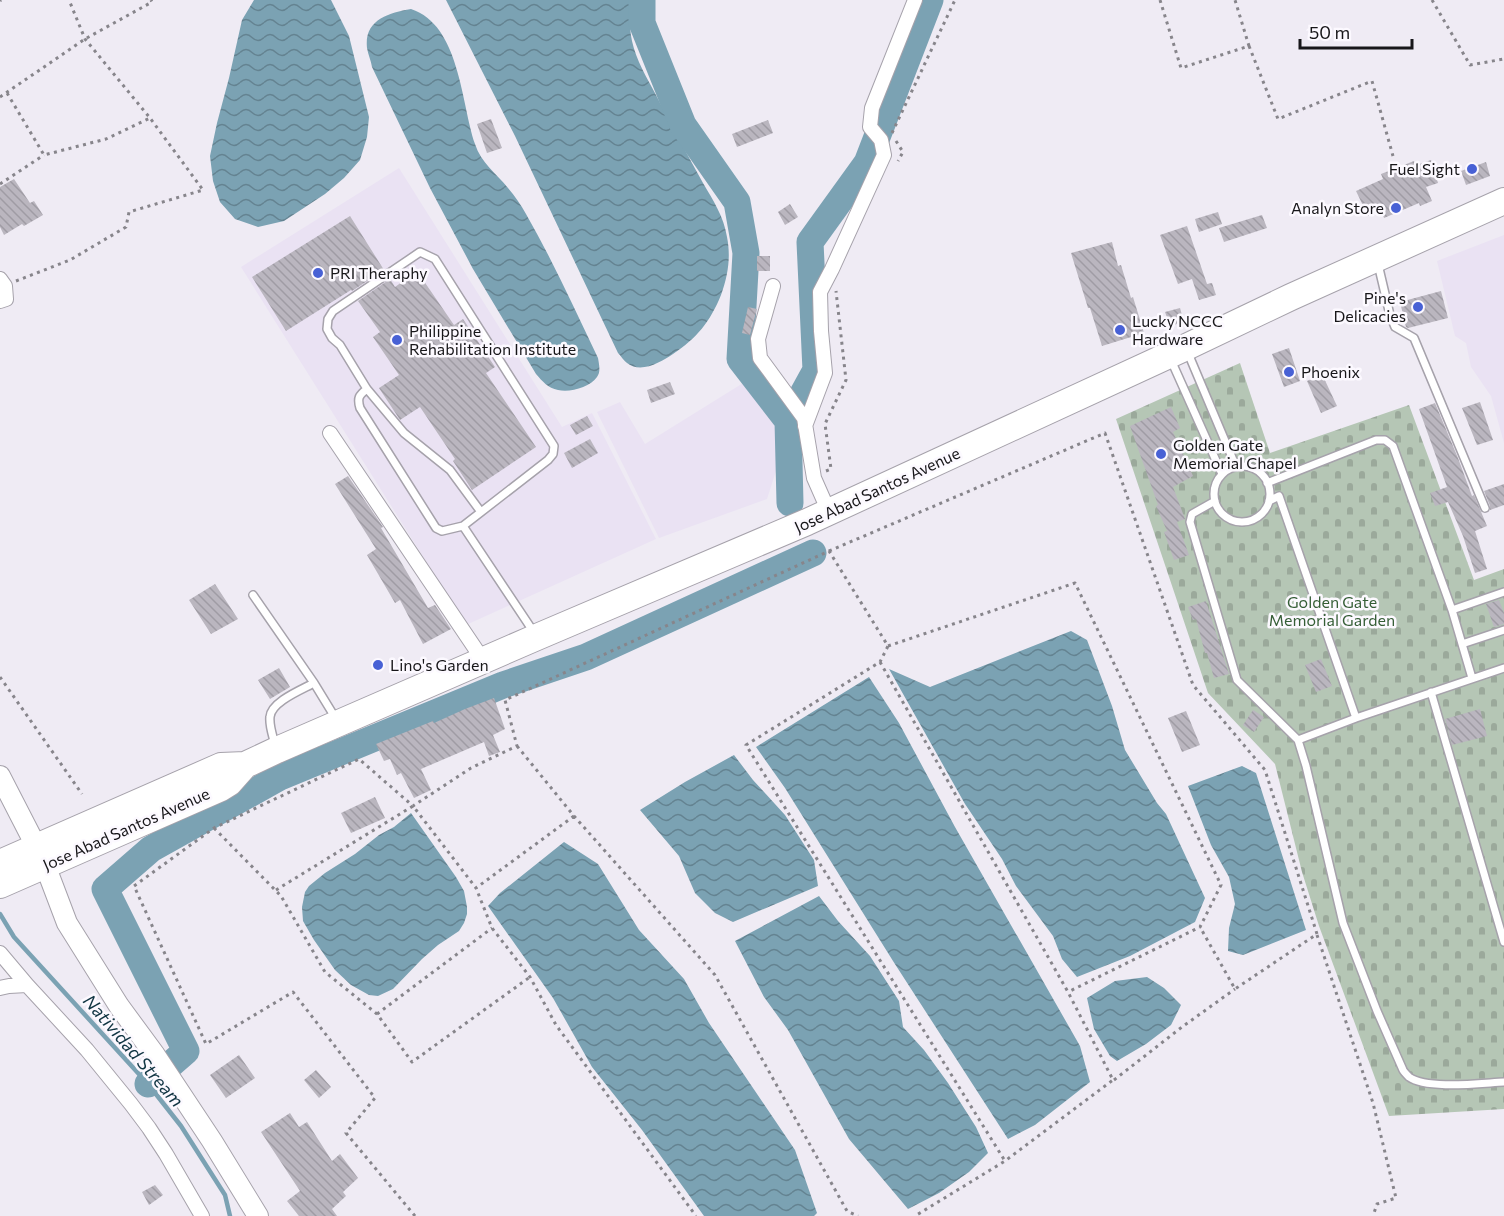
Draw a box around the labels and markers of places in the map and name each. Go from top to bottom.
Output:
place label: Fuel Sight [1389,159,1460,178]
marker: Fuel Sight [1465,162,1479,176]
place label: Analyn Store [1291,198,1384,217]
marker: Analyn Store [1389,201,1403,215]
place label: PRI Theraphy [330,263,428,282]
marker: PRI Theraphy [311,266,325,280]
place label: Pine's Delicacies [1334,288,1406,325]
marker: Pine's Delicacies [1411,300,1425,314]
place label: Lucky NCCC Hardware [1132,311,1223,348]
place label: Philippine Rehabilitation Institute [409,321,576,358]
marker: Lucky NCCC Hardware [1113,323,1127,337]
marker: Philippine Rehabilitation Institute [390,333,404,347]
place label: Phoenix [1301,362,1360,381]
marker: Phoenix [1282,365,1296,379]
place label: Golden Gate Memorial Chapel [1173,435,1297,472]
marker: Golden Gate Memorial Chapel [1154,447,1168,461]
place label: Lino's Garden [390,655,489,674]
marker: Lino's Garden [371,658,385,672]

